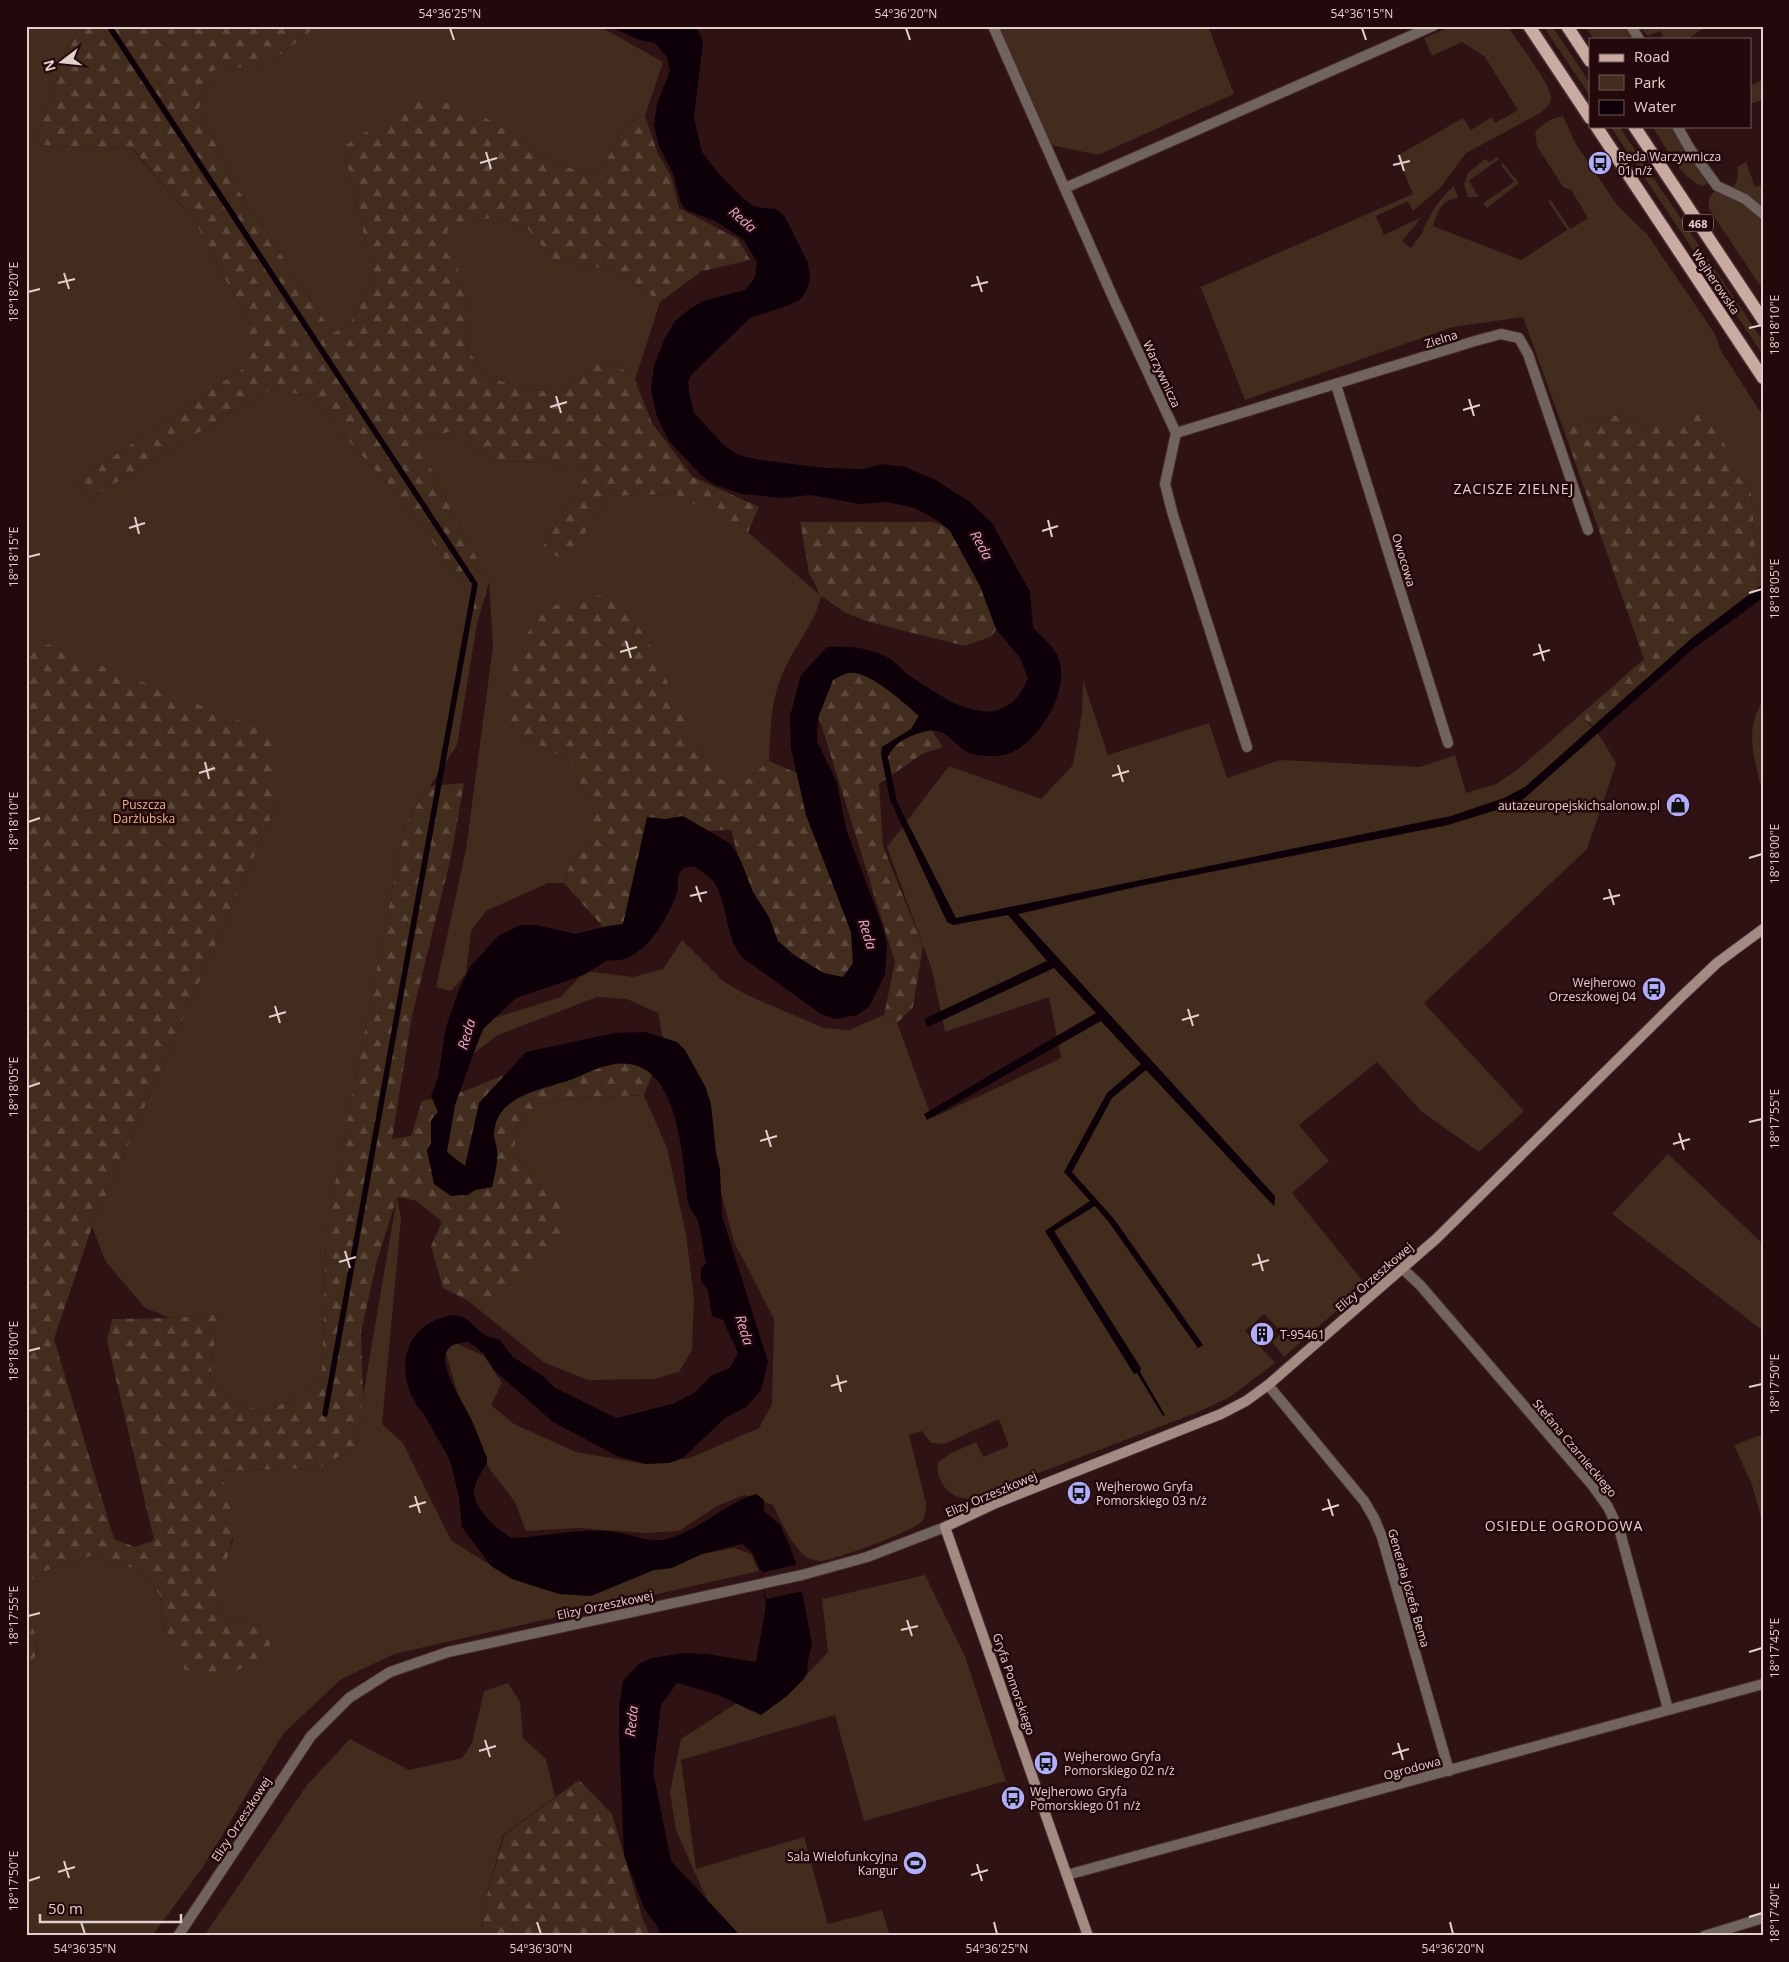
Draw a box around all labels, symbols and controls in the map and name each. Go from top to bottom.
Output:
text: 54°36'25"N [419,5,481,22]
text: 54°36'20"N [875,5,937,22]
text: 54°36'15"N [1331,5,1393,22]
north arrow [38,38,88,88]
legend [1589,38,1752,128]
text: Road [1634,46,1670,66]
text: N [38,58,60,74]
text: Park [1634,72,1665,92]
text: Water [1634,96,1676,116]
place label: Reda Warzywnicza 01 n/ż [1618,148,1721,179]
bus stop icon: Reda Warzywnicza 01 n/ż [1587,150,1613,176]
water label: Reda [725,202,761,236]
road number: 468 [1683,214,1713,232]
street label: Wejherowska [1688,246,1744,318]
text: 18°18'20"E [5,262,22,322]
text: 18°18'10"E [1766,295,1783,355]
street label: Zielna [1422,326,1460,352]
street label: Warzywnicza [1139,338,1185,410]
district label: ZACISZE ZIELNEJ [1454,479,1574,498]
text: 18°18'15"E [5,527,22,587]
water label: Reda [966,527,998,563]
street label: Owocowa [1388,531,1420,589]
text: 18°18'05"E [1766,559,1783,619]
text: 18°18'10"E [5,792,22,852]
shop icon: autazeuropejskichsalonow.pl [1665,792,1691,818]
park label: Puszcza Darżlubska [113,796,175,827]
place label: autazeuropejskichsalonow.pl [1498,797,1660,814]
text: 18°18'00"E [1766,824,1783,884]
water label: Reda [854,916,882,952]
place label: Wejherowo Orzeszkowej 04 [1549,974,1636,1005]
bus stop icon: Wejherowo Orzeszkowej 04 [1641,976,1667,1002]
water label: Reda [452,1016,480,1052]
text: 18°18'05"E [5,1057,22,1117]
text: 18°17'55"E [1766,1089,1783,1149]
street label: Elizy Orzeszkowej [1331,1238,1417,1316]
water label: Reda [731,1312,759,1348]
text: 18°18'00"E [5,1321,22,1381]
building icon: T-95461 [1249,1321,1275,1347]
place label: T-95461 [1280,1326,1325,1343]
text: 18°17'50"E [1766,1354,1783,1414]
street label: Stefana Czarnieckiego [1529,1395,1621,1501]
street label: Elizy Orzeszkowej [943,1467,1039,1521]
place label: Wejherowo Gryfa Pomorskiego 03 n/ż [1096,1478,1207,1509]
bus stop icon: Wejherowo Gryfa Pomorskiego 03 n/ż [1066,1480,1092,1506]
district label: OSIEDLE OGRODOWA [1485,1516,1643,1535]
street label: Generała Józefa Bema [1384,1527,1434,1649]
text: 18°17'55"E [5,1586,22,1646]
street label: Elizy Orzeszkowej [555,1586,655,1624]
text: 18°17'45"E [1766,1618,1783,1678]
street label: Gryfa Pomorskiego [989,1631,1039,1737]
water label: Reda [620,1705,642,1737]
place label: Wejherowo Gryfa Pomorskiego 02 n/ż [1064,1748,1175,1779]
bus stop icon: Wejherowo Gryfa Pomorskiego 02 n/ż [1033,1750,1059,1776]
street label: Ogrodowa [1382,1752,1442,1784]
street label: Elizy Orzeszkowej [207,1773,275,1865]
place label: Wejherowo Gryfa Pomorskiego 01 n/ż [1030,1783,1141,1814]
bus stop icon: Wejherowo Gryfa Pomorskiego 01 n/ż [1000,1785,1026,1811]
place label: Sala Wielofunkcyjna Kangur [787,1848,898,1879]
sports icon: Sala Wielofunkcyjna Kangur [902,1850,928,1876]
text: 18°17'50"E [5,1851,22,1911]
text: 18°17'40"E [1766,1883,1783,1943]
scale bar [40,1892,181,1924]
text: 50 m [48,1898,83,1918]
text: 54°36'35"N [54,1940,116,1957]
text: 54°36'30"N [510,1940,572,1957]
text: 54°36'25"N [966,1940,1028,1957]
text: 54°36'20"N [1422,1940,1484,1957]

